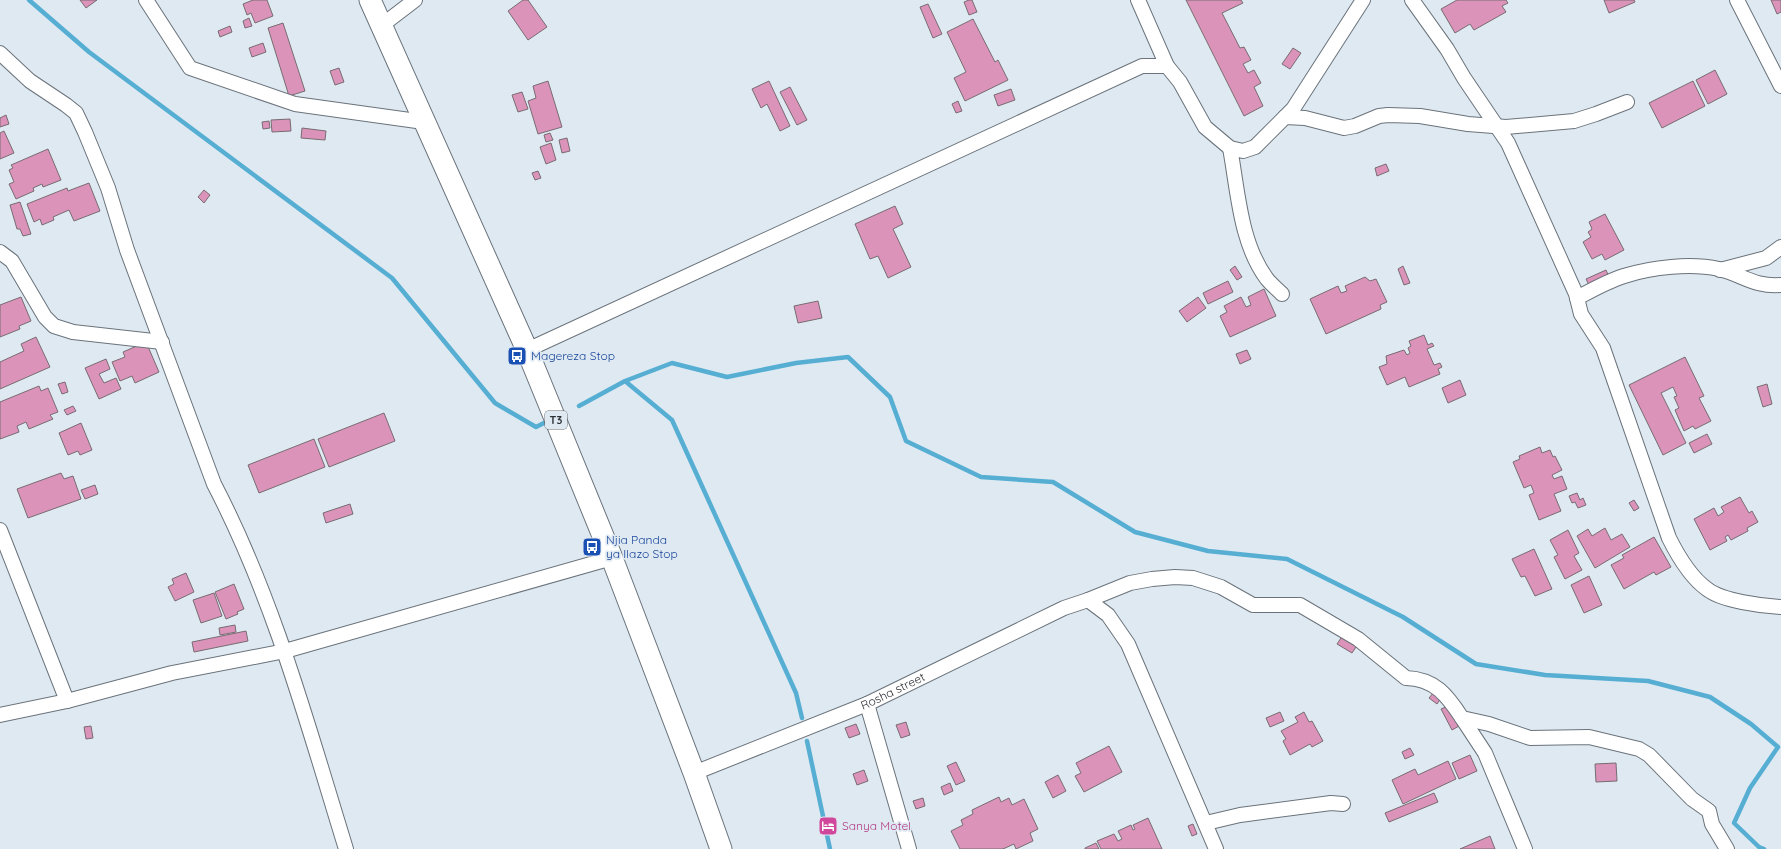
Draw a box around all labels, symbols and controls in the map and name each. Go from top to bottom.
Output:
bus stop icon: Magereza Stop [506,345,528,367]
place label: Magereza Stop [531,348,615,363]
road number: T3 [545,411,567,429]
place label: Njia Panda ya Ilazo Stop [606,532,678,561]
bus stop icon: Njia Panda ya Ilazo Stop [581,536,603,558]
street label: Rosha street [858,669,927,713]
hotel icon: Sanya Motel [817,815,839,837]
place label: Sanya Motel [842,818,911,833]

